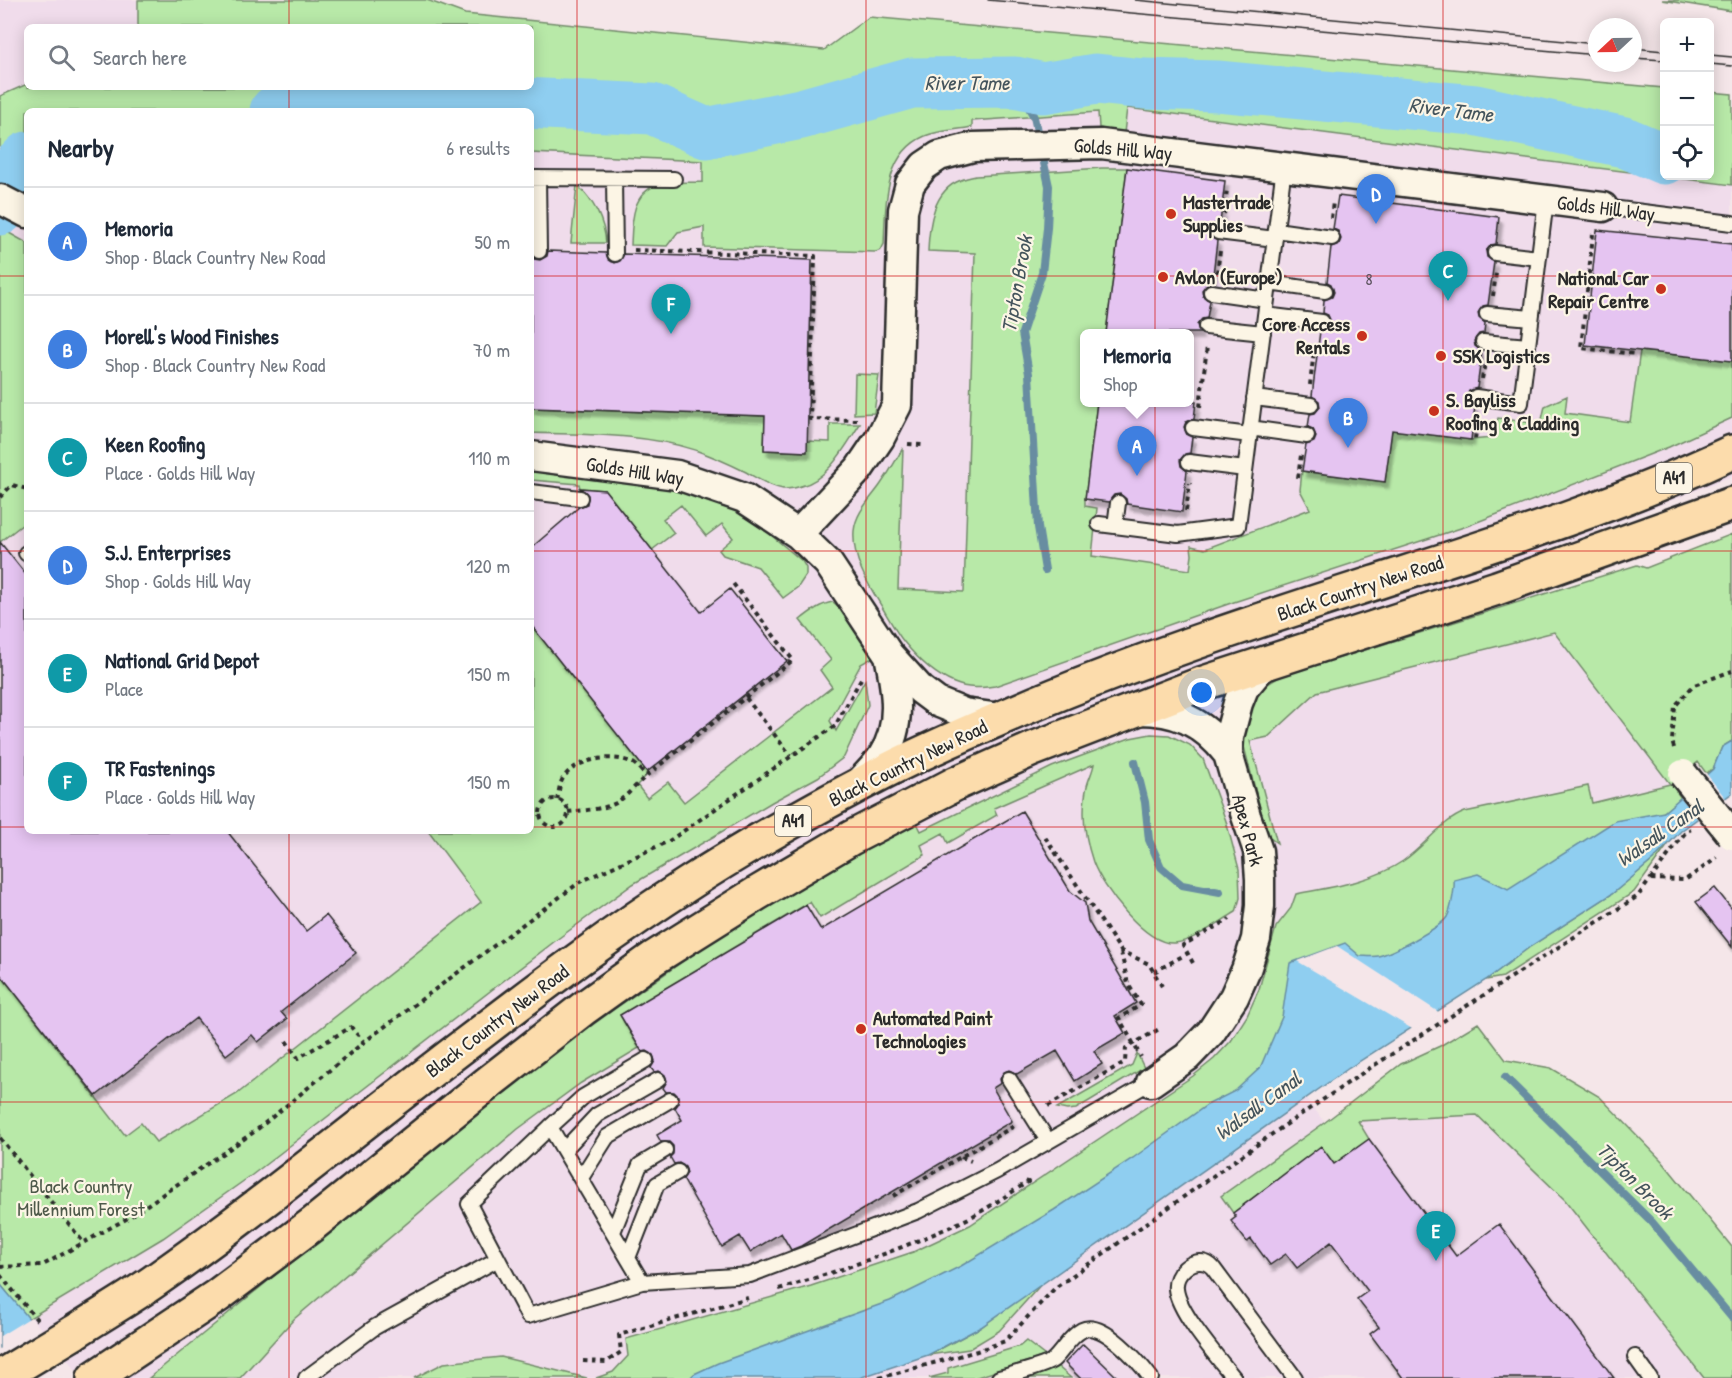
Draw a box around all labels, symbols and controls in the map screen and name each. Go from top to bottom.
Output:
north arrow [1588,18,1642,72]
map controls [1660,18,1714,180]
button: + [1660,18,1714,72]
search box [24,24,534,90]
icon: search [45,41,78,74]
text: Search here [93,42,187,72]
water label: River Tame [925,68,1011,97]
button: − [1660,72,1714,126]
water label: River Tame [1407,90,1496,129]
button: locate [1660,126,1714,180]
text: Nearby [48,130,114,165]
street label: Golds Hill Way [1073,131,1173,166]
text: 6 results [446,134,510,161]
pin: D [1356,174,1396,224]
place label: Mastertrade Supplies [1183,188,1271,239]
street label: Golds Hill Way [1555,188,1657,227]
marker: Mastertrade Supplies [1164,207,1178,221]
text: Memoria [105,213,173,243]
text: A [63,228,72,255]
text: 50 m [474,228,510,255]
water label: Tipton Brook [994,231,1040,335]
text: Shop · Black Country New Road [105,243,325,270]
pin: C [1428,252,1468,301]
place label: Avlon (Europe) [1175,263,1283,291]
place label: National Car Repair Centre [1548,264,1649,315]
house number: 8 [1366,268,1373,290]
marker: Avlon (Europe) [1156,270,1170,284]
marker: National Car Repair Centre [1654,282,1668,296]
pin: F [652,284,690,334]
place label: Core Access Rentals [1262,310,1350,360]
text: Morell's Wood Finishes [105,321,279,351]
popup [1080,329,1194,407]
marker: Core Access Rentals [1355,329,1369,343]
text: B [62,336,73,363]
text: 70 m [473,336,510,363]
text: Memoria [1103,340,1171,370]
place label: SSK Logistics [1453,342,1550,370]
marker: SSK Logistics [1434,349,1448,363]
text: Shop · Black Country New Road [105,351,325,378]
text: Shop [1103,370,1137,397]
place label: S. Bayliss Roofing & Cladding [1446,386,1579,437]
pin: B [1328,398,1368,448]
marker: S. Bayliss Roofing & Cladding [1427,404,1441,418]
pin: A [1118,426,1156,476]
text: Keen Roofing [105,429,205,459]
text: C [62,444,73,471]
text: 110 m [468,444,510,471]
street label: Golds Hill Way [584,449,686,492]
text: Place · Golds Hill Way [105,459,255,486]
road number: A41 [1656,463,1692,493]
text: S.J. Enterprises [105,537,231,567]
street label: Black Country New Road [1273,548,1446,627]
text: D [63,552,72,579]
text: 120 m [466,552,510,579]
text: Shop · Golds Hill Way [105,567,251,594]
text: National Grid Depot [105,645,259,675]
text: E [63,660,72,687]
text: 150 m [467,660,510,687]
text: Place [105,675,144,702]
your location [1187,678,1216,707]
street label: Black Country New Road [824,712,992,813]
text: TR Fastenings [105,753,215,783]
text: F [64,768,71,795]
text: 150 m [467,768,510,795]
text: Place · Golds Hill Way [105,783,255,810]
street label: Apex Park [1226,791,1271,869]
water label: Walsall Canal [1610,791,1710,873]
road number: A41 [775,806,811,836]
street label: Black Country New Road [420,958,574,1083]
place label: Automated Paint Technologies [872,1004,993,1055]
marker: Automated Paint Technologies [854,1022,868,1036]
water label: Walsall Canal [1209,1064,1308,1147]
water label: Tipton Brook [1590,1136,1682,1227]
park label: Black Country Millennium Forest [17,1172,146,1222]
pin: E [1416,1212,1456,1261]

